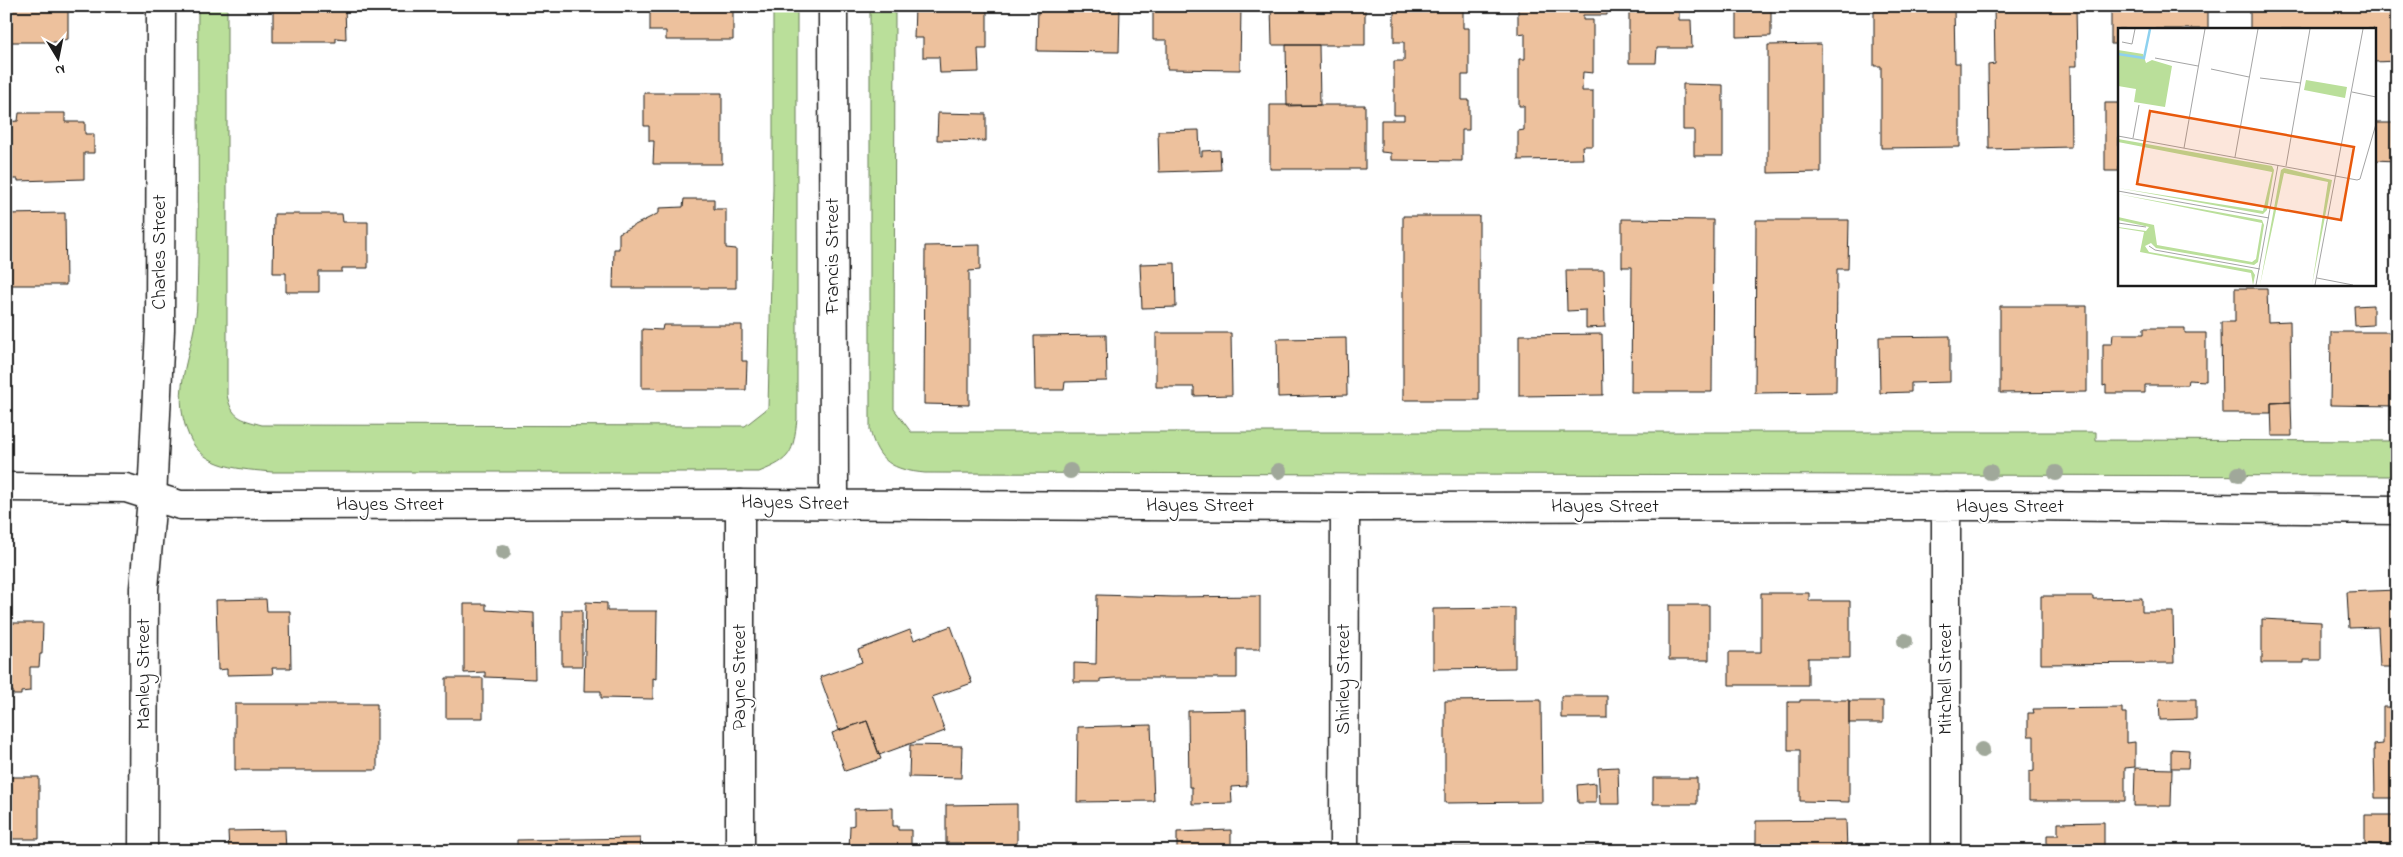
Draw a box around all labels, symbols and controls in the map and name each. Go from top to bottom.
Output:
inset map [2118,28,2376,285]
north arrow [32,32,82,82]
text: N [54,58,66,80]
street label: Charles Street [146,194,175,310]
street label: Francis Street [819,198,848,315]
street label: Hayes Street [741,489,850,519]
street label: Hayes Street [336,491,444,520]
street label: Hayes Street [1146,492,1254,521]
street label: Hayes Street [1551,493,1659,522]
street label: Hayes Street [1956,493,2064,522]
street label: Manley Street [130,618,159,730]
street label: Payne Street [726,623,755,730]
street label: Shirley Street [1330,623,1359,734]
street label: Mitchell Street [1932,623,1961,735]

